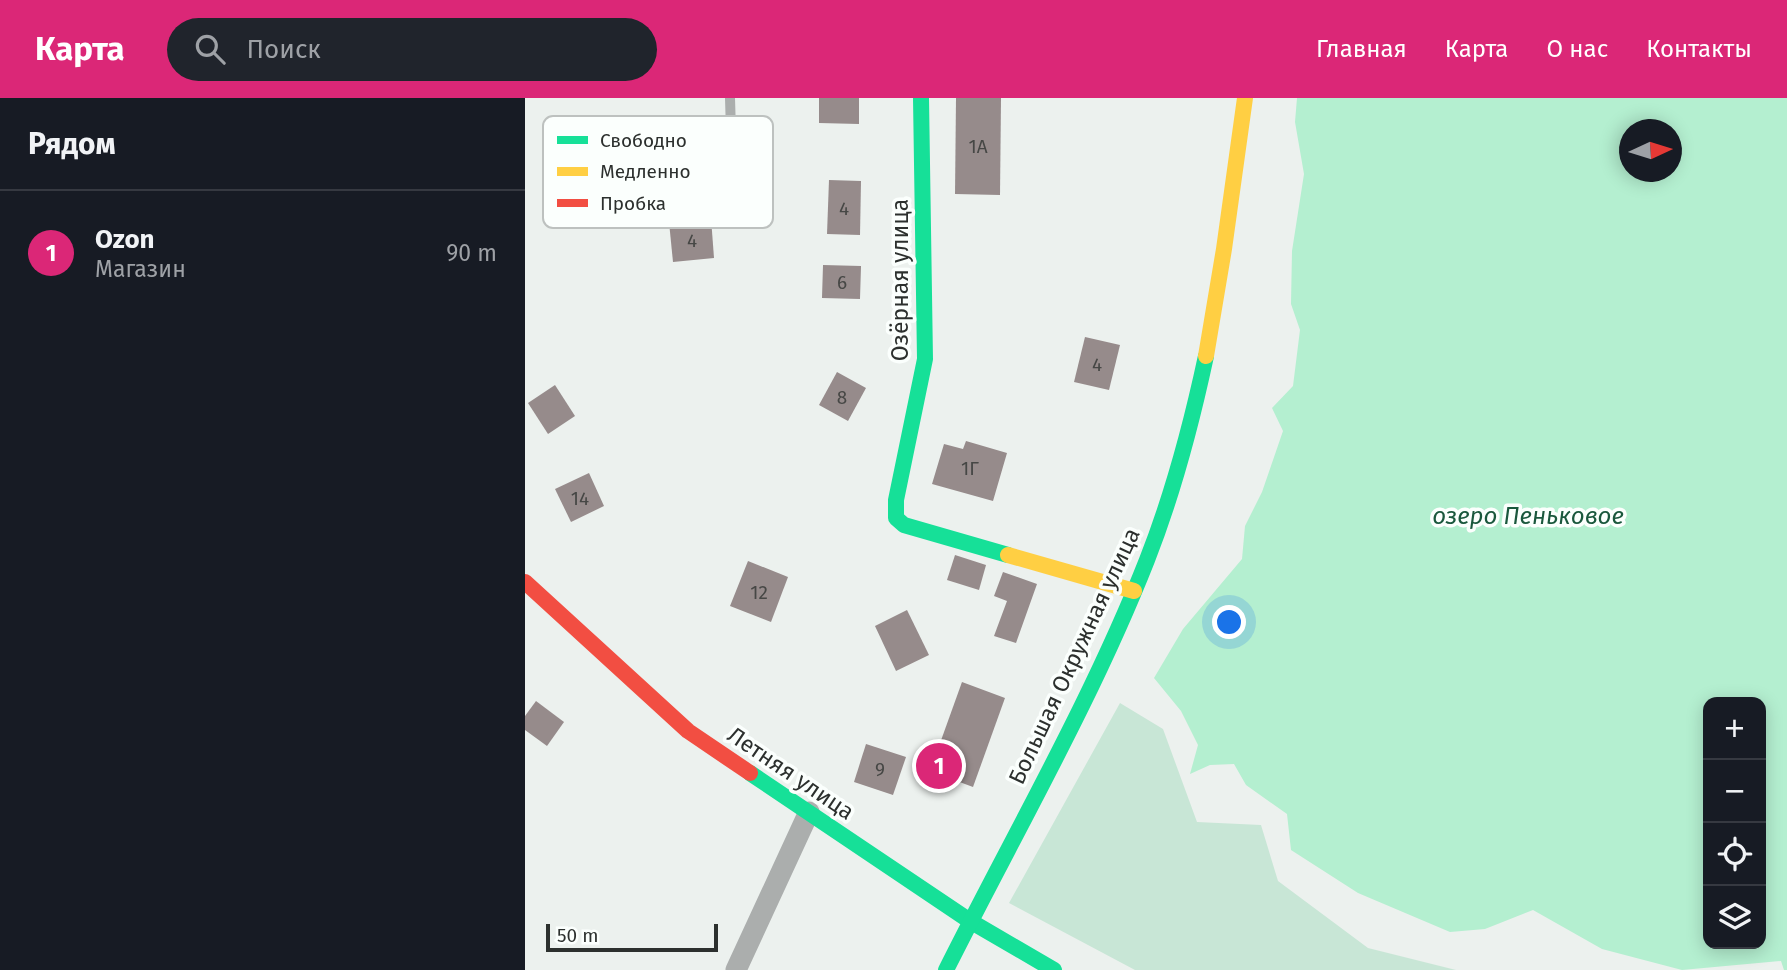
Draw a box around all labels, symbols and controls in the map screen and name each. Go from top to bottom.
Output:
search box [167,18,657,81]
text: Карта [35,29,125,69]
icon: search [191,30,229,68]
text: Поиск [247,34,321,65]
text: Главная [1316,35,1407,63]
text: Карта [1445,35,1508,63]
text: О нас [1546,35,1608,63]
text: Контакты [1646,35,1752,63]
legend [543,116,773,228]
north arrow [1619,119,1682,182]
text: Рядом [28,126,116,162]
text: Свободно [600,129,687,152]
house number: 1А [968,135,988,158]
text: Медленно [600,160,691,183]
text: Пробка [600,192,666,215]
house number: 4 [839,197,849,220]
street label: Озёрная улица [886,199,914,361]
text: Ozon [95,224,155,255]
house number: 4 [687,229,697,252]
text: 1 [46,239,56,267]
text: 90 m [446,239,497,267]
text: Магазин [95,255,186,283]
house number: 6 [837,271,847,294]
house number: 4 [1092,353,1102,376]
house number: 8 [837,386,847,409]
house number: 1Г [961,457,979,480]
house number: 14 [571,487,589,510]
water label: озеро Пеньковое [1432,502,1624,530]
street label: Большая Окружная улица [1002,523,1146,789]
house number: 12 [750,581,768,604]
your location [1212,605,1246,639]
map controls [1703,697,1766,949]
button: + [1703,697,1766,760]
street label: Летняя улица [722,720,860,826]
pin: 1 [916,740,962,792]
house number: 9 [875,758,885,781]
button: − [1703,760,1766,823]
button: locate [1703,823,1766,886]
button: layers [1703,886,1766,949]
scale bar [546,921,717,953]
text: 50 m [557,924,598,947]

